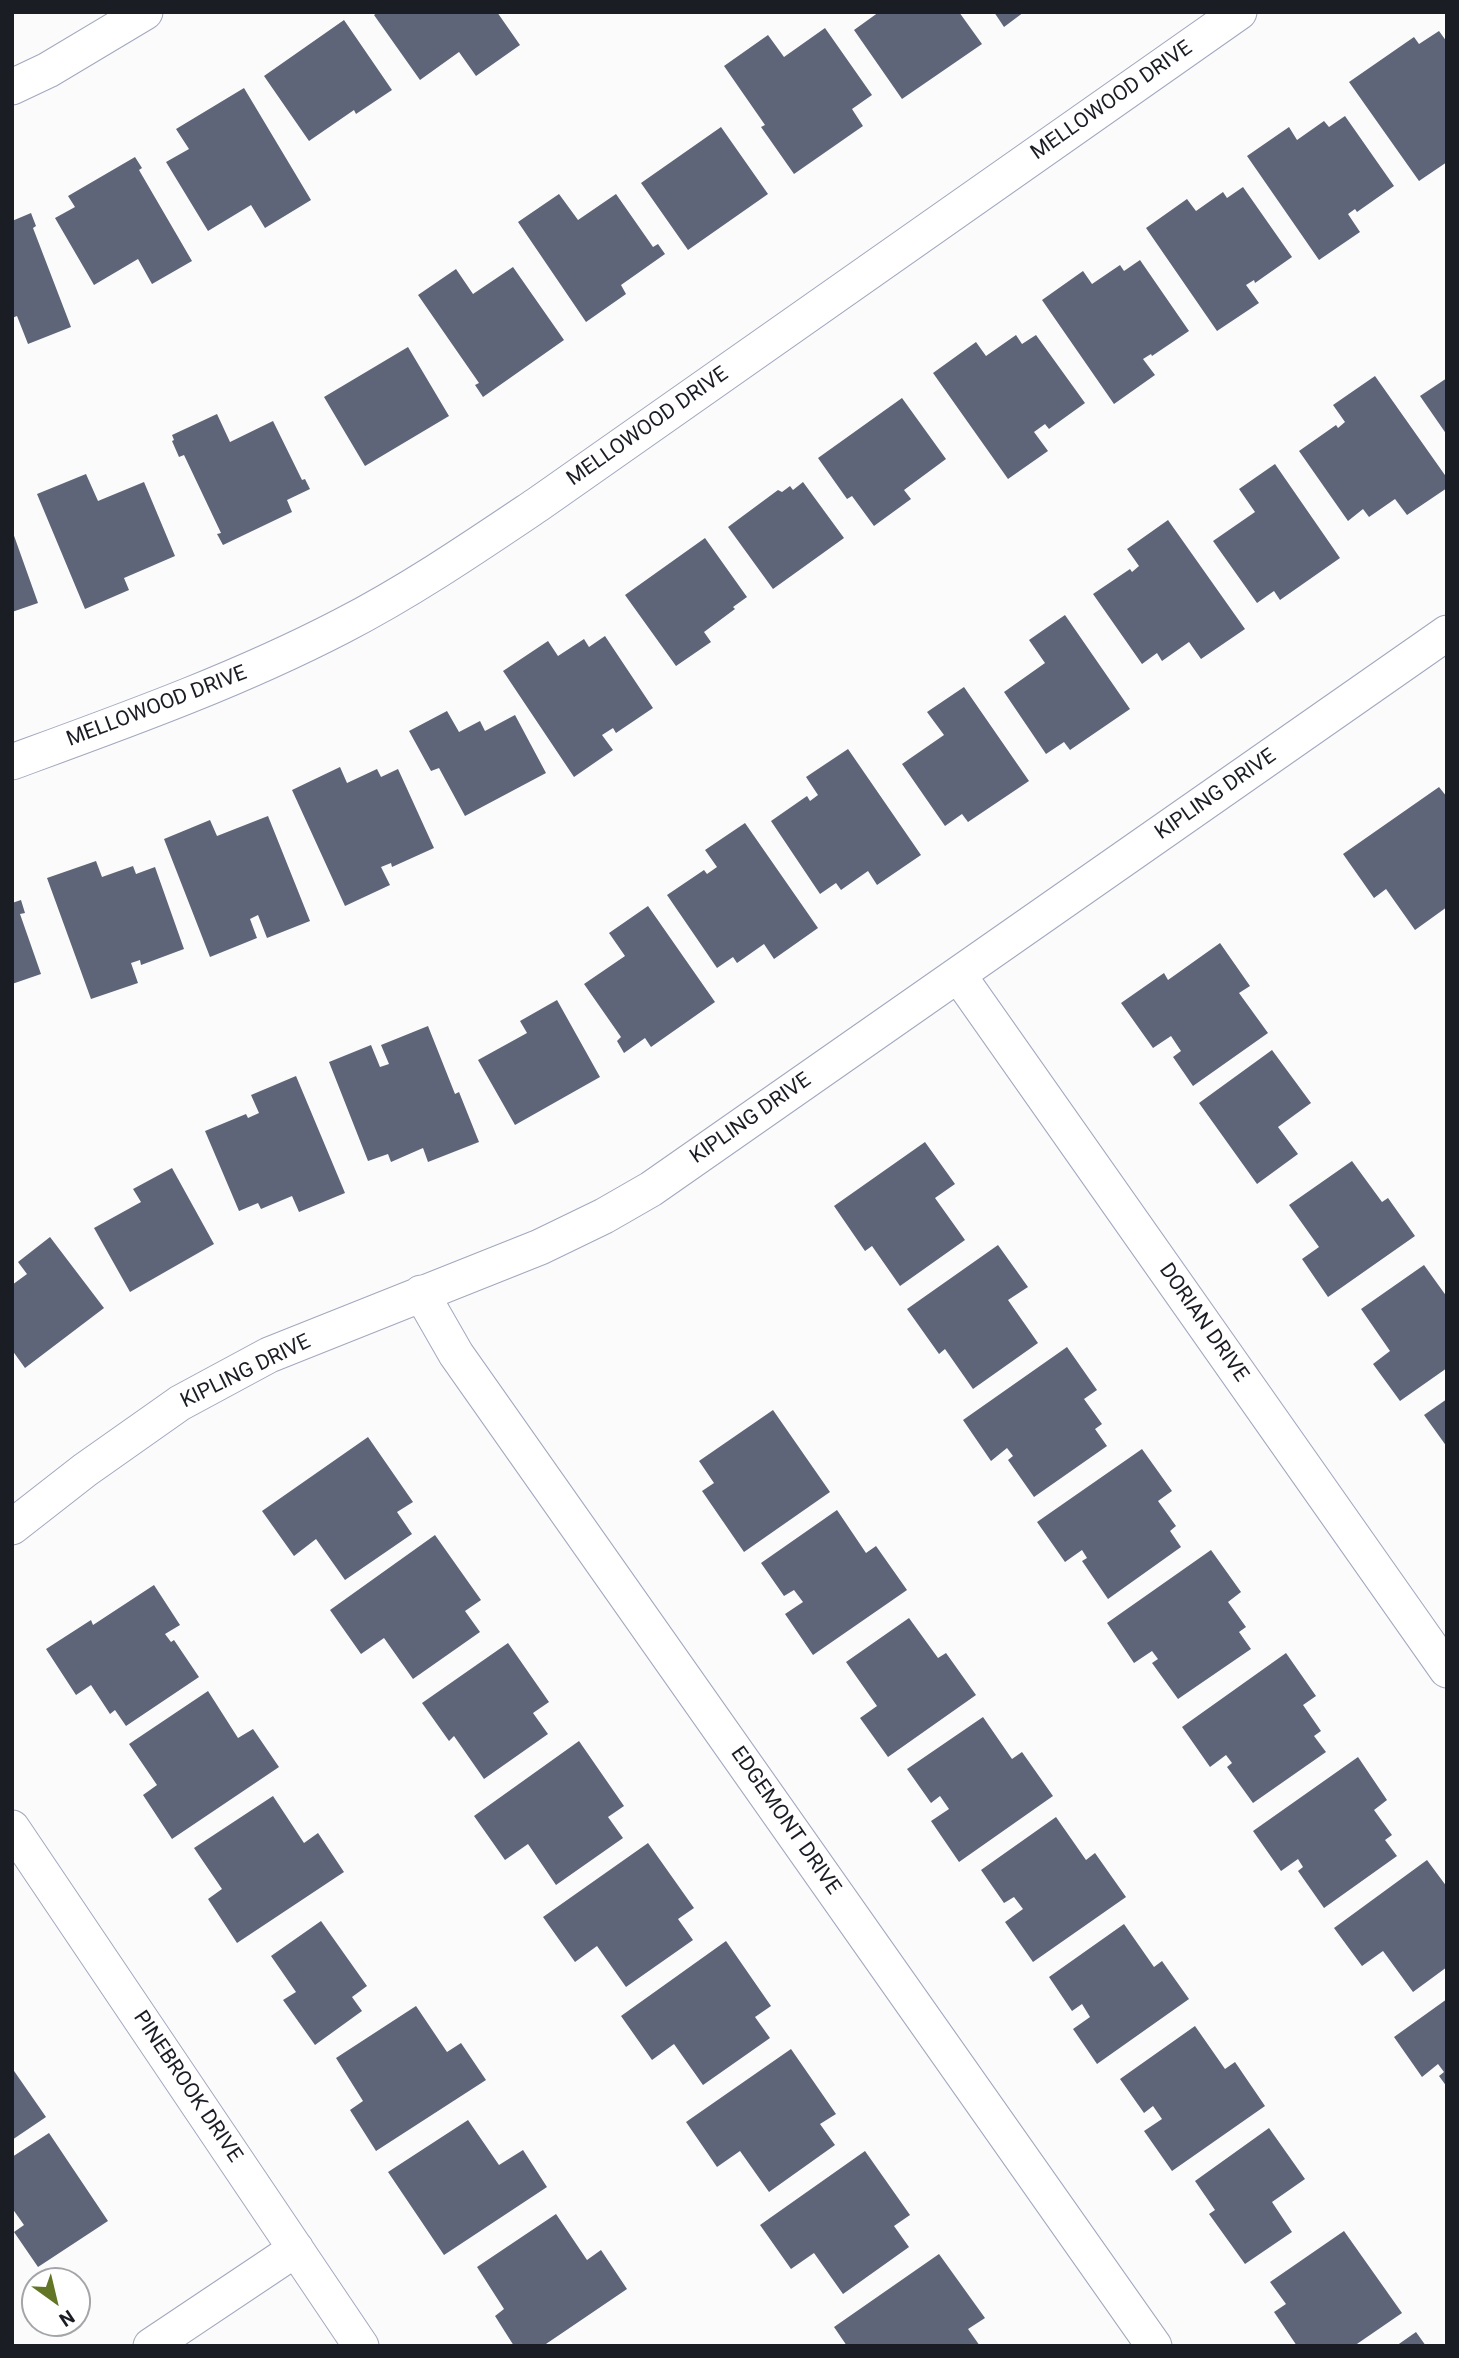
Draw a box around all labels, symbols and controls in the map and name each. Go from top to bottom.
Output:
street label: MELLOWOOD DRIVE [1027,36,1197,166]
street label: MELLOWOOD DRIVE [563,362,733,492]
street label: MELLOWOOD DRIVE [63,661,251,753]
street label: KIPLING DRIVE [1151,744,1281,846]
street label: KIPLING DRIVE [686,1068,816,1170]
street label: DORIAN DRIVE [1153,1259,1253,1387]
street label: KIPLING DRIVE [177,1330,315,1414]
street label: EDGEMONT DRIVE [725,1742,845,1900]
street label: PINEBROOK DRIVE [127,2007,247,2167]
north arrow [21,2267,91,2337]
text: N [55,2305,79,2331]

